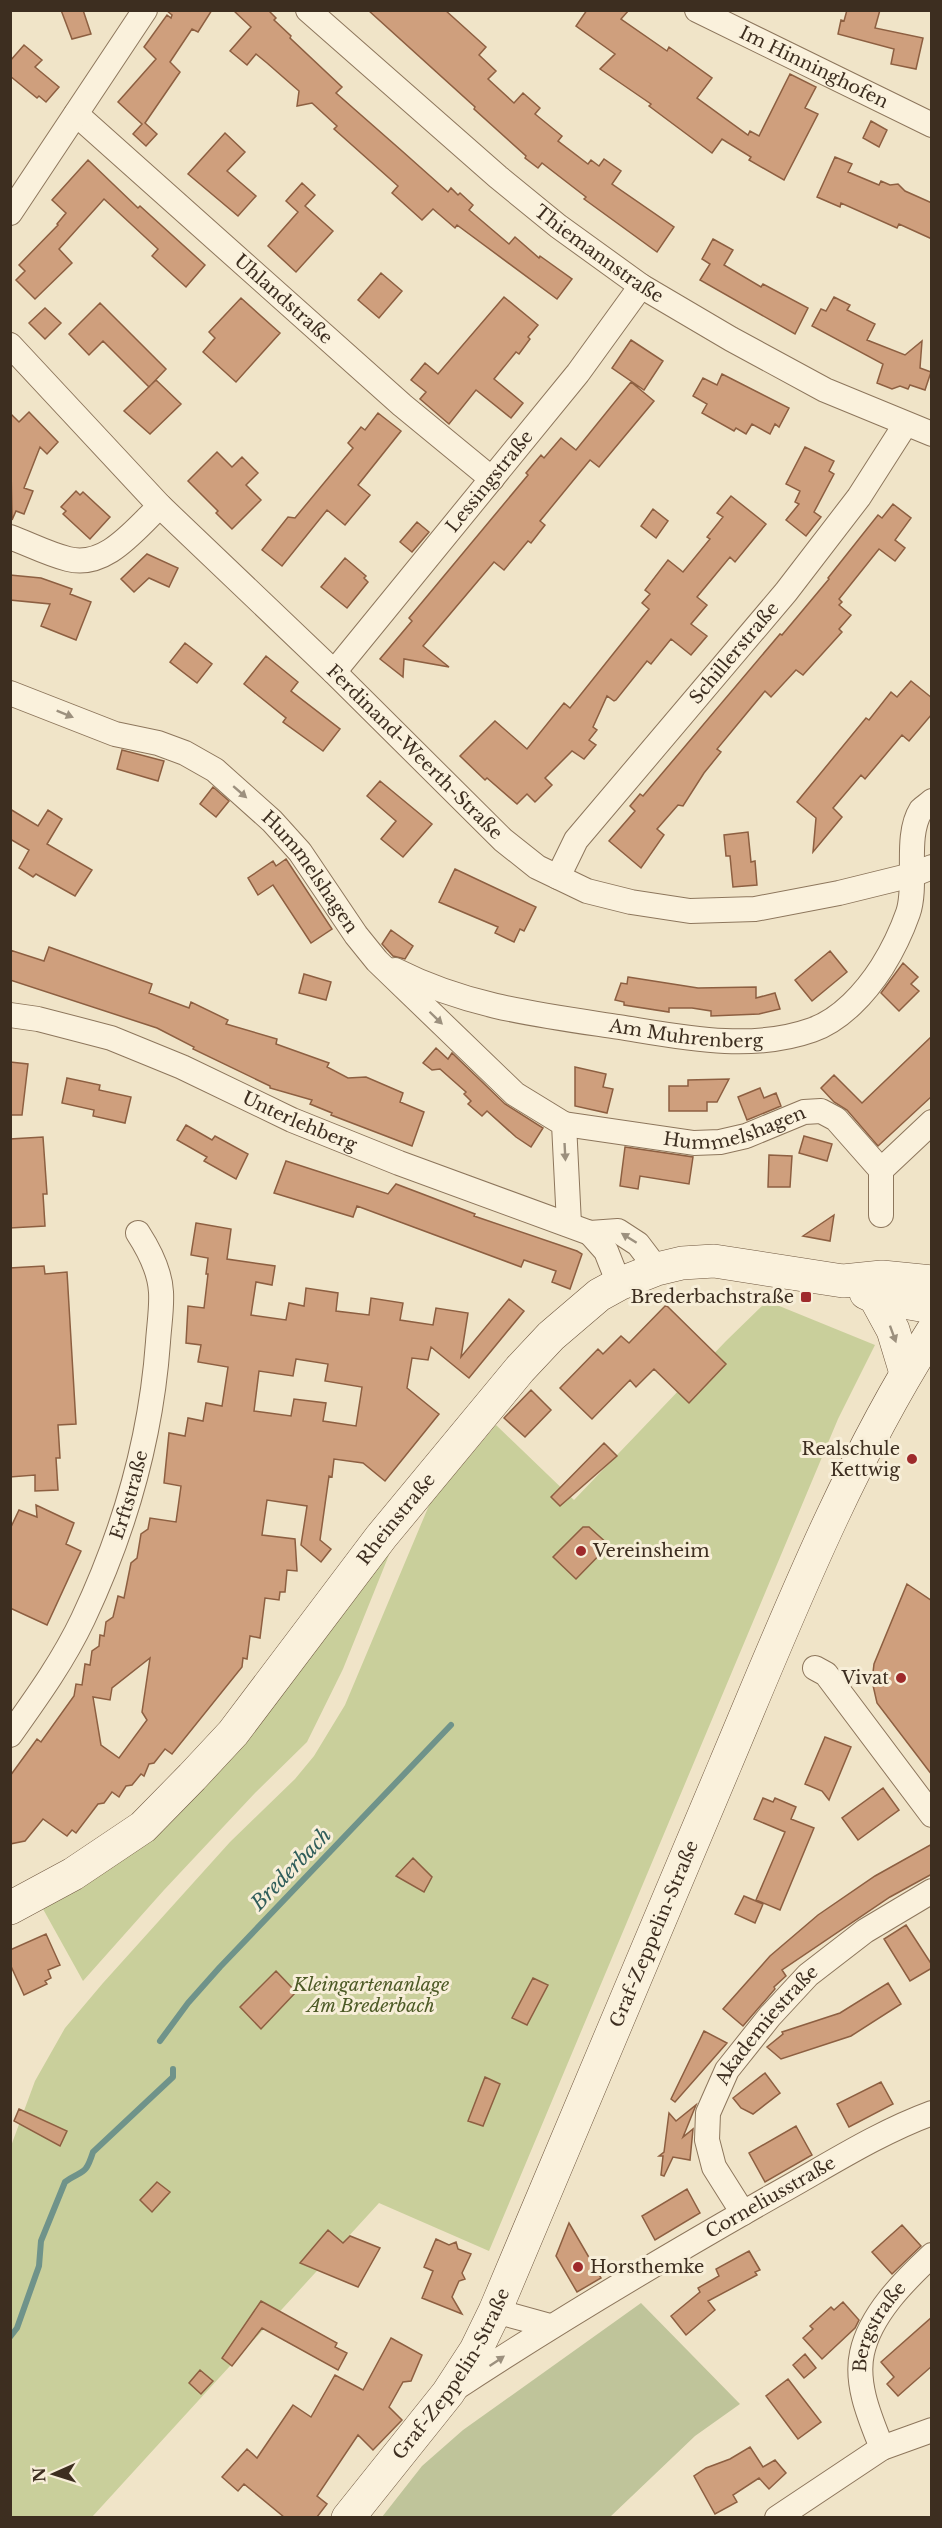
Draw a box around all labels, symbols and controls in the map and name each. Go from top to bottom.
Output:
street label: Im Hinninghofen [736,21,892,113]
street label: Thiemannstraße [530,200,667,308]
street label: Uhlandstraße [230,249,337,349]
street label: Lessingstraße [441,426,538,537]
street label: Schillerstraße [685,598,784,709]
street label: Ferdinand-Weerth-Straße [322,660,507,844]
one-way arrow [56,710,74,719]
one-way arrow [233,785,248,799]
street label: Hummelshagen [257,806,362,937]
one-way arrow [428,1011,443,1025]
street label: Am Muhrenberg [607,1015,764,1052]
street label: Unterlehberg [238,1087,360,1156]
street label: Hummelshagen [662,1102,809,1155]
one-way arrow [561,1143,570,1162]
one-way arrow [621,1233,637,1244]
place label: Brederbachstraße [631,1286,794,1308]
marker: Brederbachstraße [799,1290,813,1304]
one-way arrow [889,1325,899,1343]
place label: Realschule Kettwig [801,1438,900,1481]
street label: Erftstraße [106,1448,152,1542]
marker: Realschule Kettwig [905,1452,919,1466]
street label: Rheinstraße [353,1469,440,1570]
place label: Vereinsheim [592,1540,709,1562]
marker: Vereinsheim [574,1544,588,1558]
place label: Vivat [840,1667,889,1689]
marker: Vivat [894,1671,908,1685]
water label: Brederbach [245,1823,336,1916]
street label: Graf-Zeppelin-Straße [605,1837,703,2031]
street label: Akademiestraße [710,1960,822,2089]
park label: Kleingartenanlage Am Brederbach [292,1974,449,2017]
street label: Corneliusstraße [702,2152,839,2243]
place label: Horsthemke [590,2256,704,2278]
marker: Horsthemke [571,2260,585,2274]
street label: Bergstraße [849,2277,911,2373]
street label: Graf-Zeppelin-Straße [388,2285,514,2464]
one-way arrow [488,2355,504,2367]
north arrow [24,2444,84,2504]
text: N [29,2467,49,2483]

